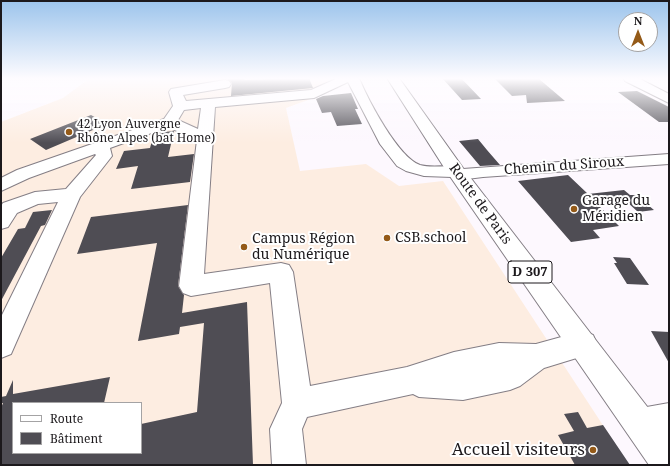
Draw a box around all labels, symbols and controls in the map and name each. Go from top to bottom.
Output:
north arrow [618,12,658,52]
text: N [634,13,642,28]
place label: 42 Lyon Auvergne Rhône Alpes (bat Home) [77,118,215,146]
marker: 42 Lyon Auvergne Rhône Alpes (bat Home) [64,127,74,137]
street label: Chemin du Siroux [503,153,625,179]
street label: Route de Paris [445,160,515,248]
place label: Garage du Méridien [582,193,650,226]
marker: Garage du Méridien [569,204,579,214]
place label: CSB.school [395,230,466,246]
place label: Campus Région du Numérique [252,231,355,264]
marker: CSB.school [382,233,392,243]
marker: Campus Région du Numérique [239,242,249,252]
road number: D 307 [508,261,552,283]
legend [12,402,142,454]
text: Route [50,410,83,427]
text: Bâtiment [50,430,102,447]
place label: Accueil visiteurs [452,440,585,460]
marker: Accueil visiteurs [588,445,598,455]

